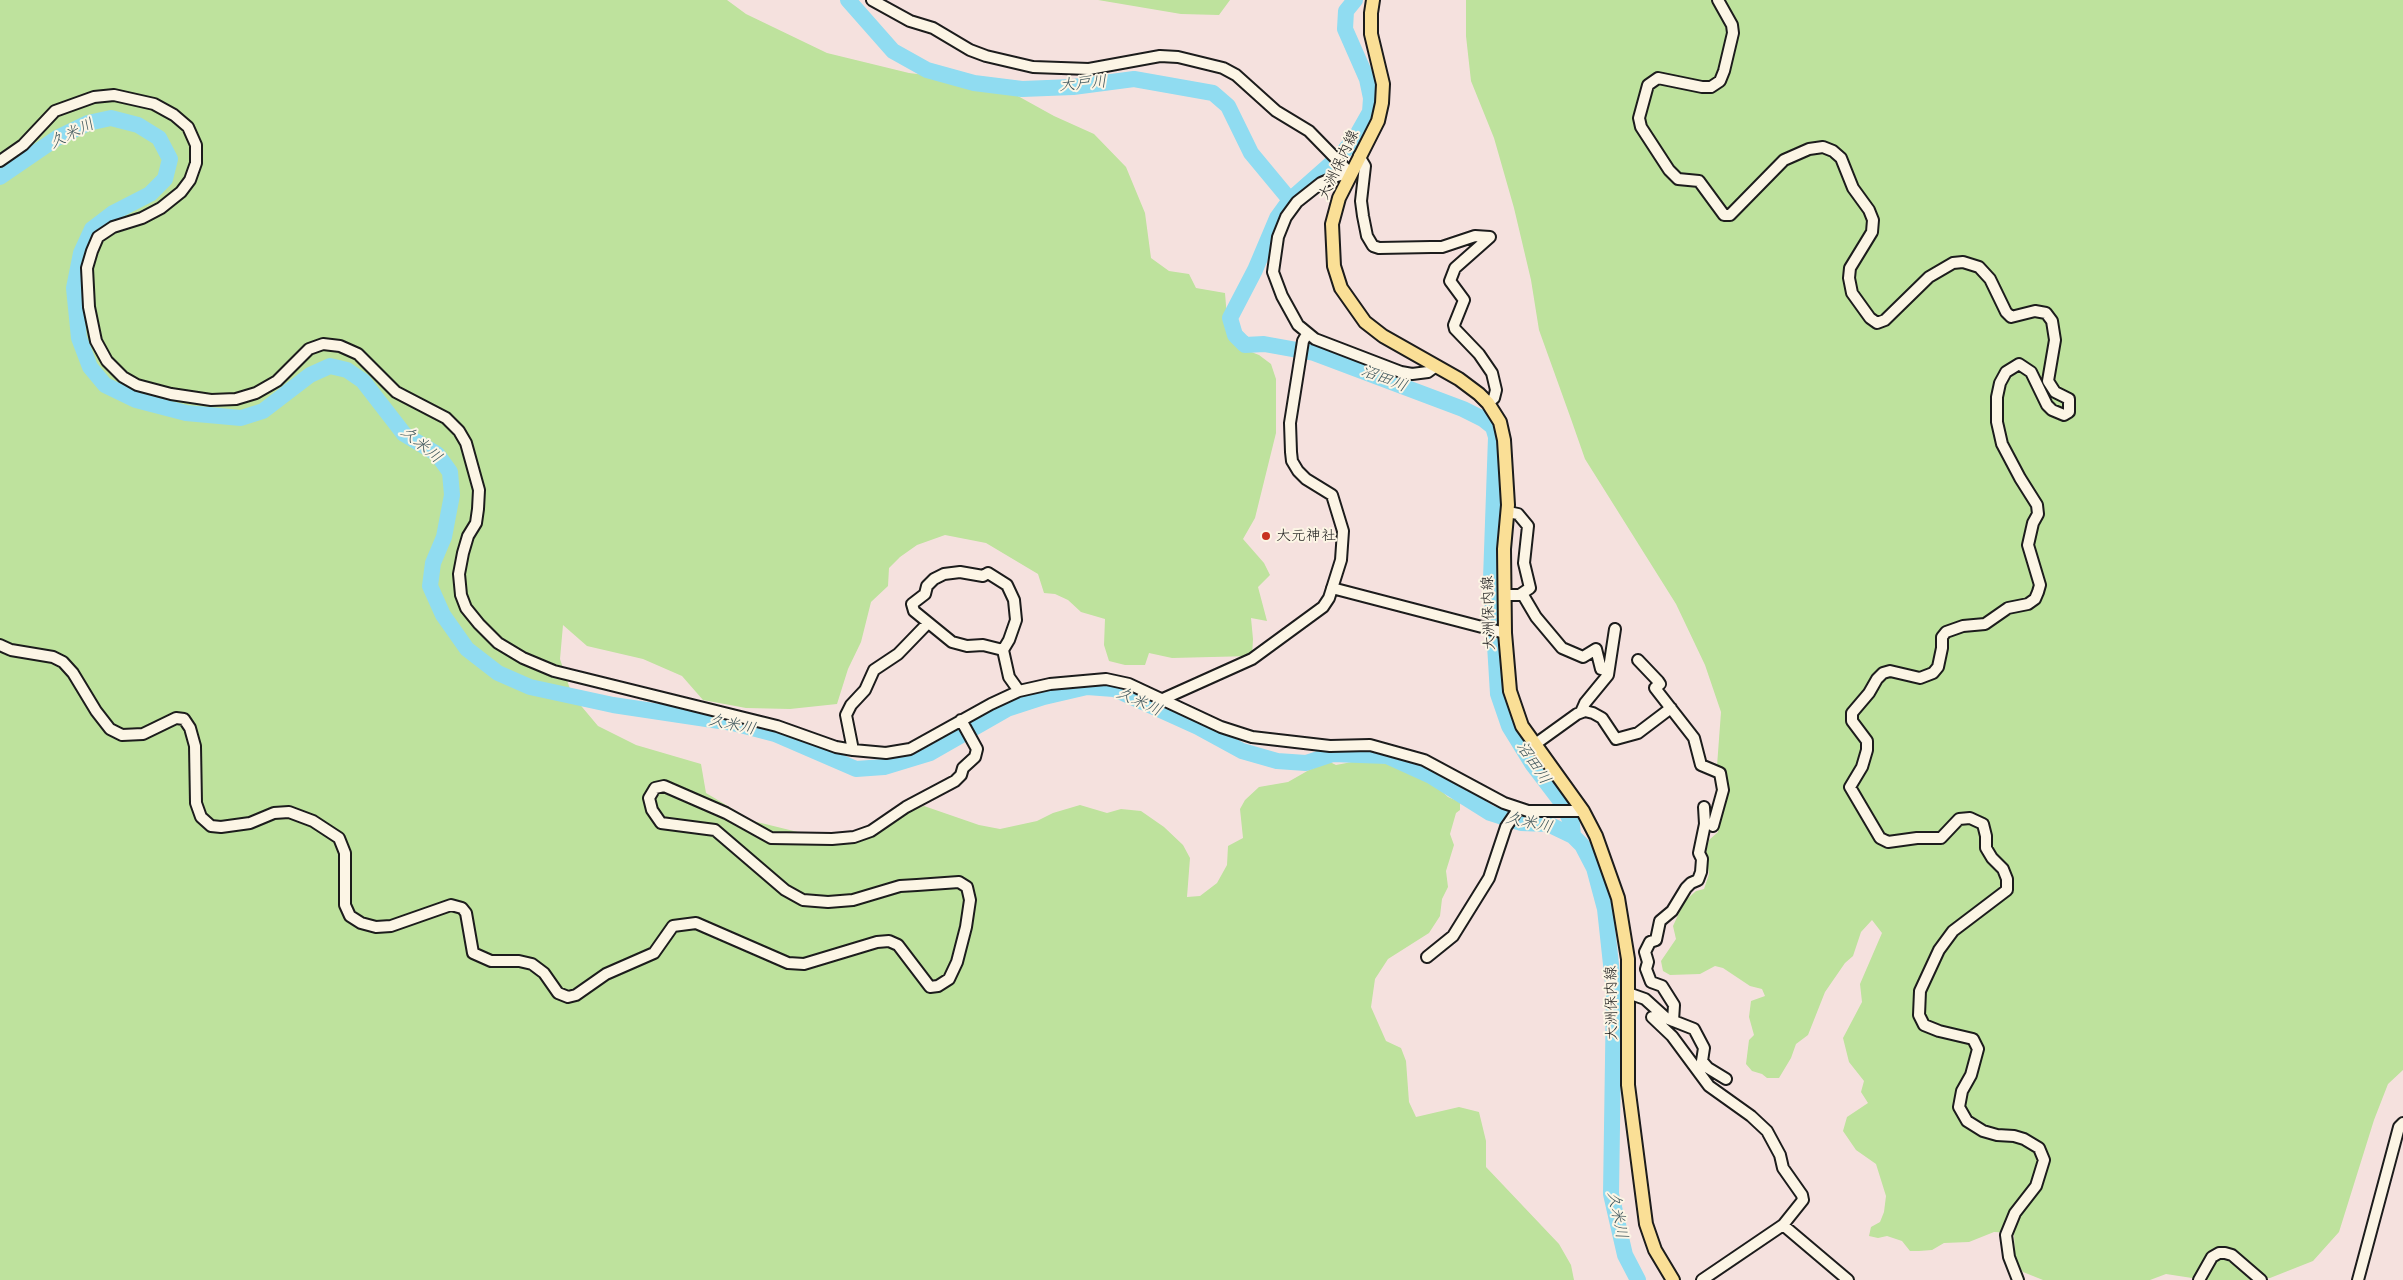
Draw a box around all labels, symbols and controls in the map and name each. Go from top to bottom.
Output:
water label: 大戸川 [1058,72,1108,96]
water label: 久米川 [46,115,98,153]
street label: 大洲保内線 [1315,127,1363,203]
water label: 沼田川 [1358,361,1410,397]
water label: 久米川 [396,422,446,468]
place label: 大元神社 [1276,527,1336,545]
marker: 大元神社 [1260,530,1272,542]
street label: 大洲保内線 [1479,575,1499,651]
water label: 久米川 [1113,683,1165,721]
water label: 久米川 [707,711,757,739]
water label: 沼田川 [1512,738,1554,788]
water label: 久米川 [1503,808,1555,838]
street label: 大洲保内線 [1602,965,1622,1041]
water label: 久米川 [1603,1190,1631,1240]

